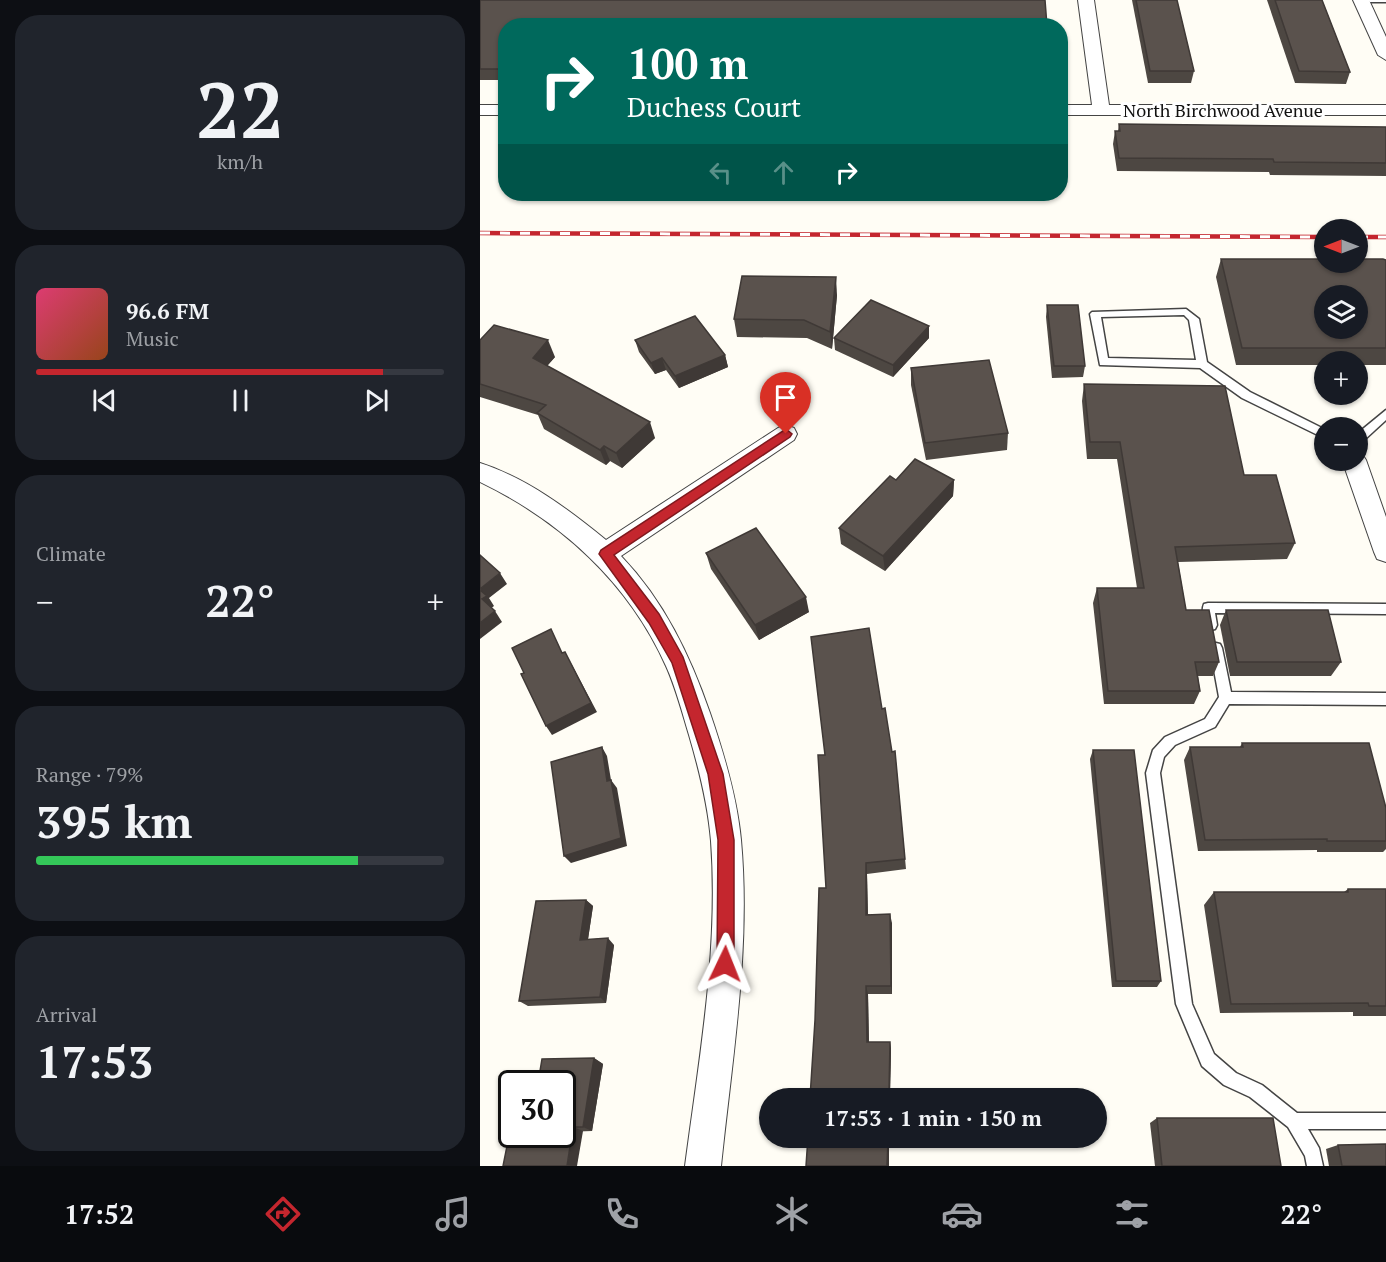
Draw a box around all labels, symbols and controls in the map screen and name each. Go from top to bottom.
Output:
text: 100 m [627,35,748,91]
icon: right [528,42,606,120]
text: 22 [196,57,284,160]
text: Duchess Court [627,89,801,125]
street label: North Birchwood Avenue [1123,98,1323,122]
text: km/h [217,148,263,175]
icon: left [704,156,737,189]
icon: ahead [767,156,800,189]
icon: right [830,156,863,189]
north arrow [1314,219,1368,273]
map controls [1314,219,1368,471]
button: layers [1314,285,1368,339]
text: 96.6 FM [126,296,209,325]
text: Music [126,325,179,352]
button: + [1314,351,1368,405]
pin [760,372,811,434]
icon: arrive [769,381,802,414]
icon: previous [88,384,121,417]
icon: pause [224,384,257,417]
icon: next [360,384,393,417]
button: − [1314,417,1368,471]
text: Climate [36,540,106,567]
text: 22° [205,570,275,630]
text: − [36,580,54,623]
text: + [426,580,444,623]
text: Range · 79% [36,761,143,788]
text: 395 km [36,791,192,851]
position arrow [693,932,757,996]
text: Arrival [36,1001,97,1028]
text: 17:53 [36,1031,153,1091]
speed limit sign: 30 [498,1070,576,1148]
text: 17:53 · 1 min · 150 m [824,1103,1042,1132]
icon: directions [262,1193,304,1235]
icon: music [432,1193,474,1235]
icon: phone [601,1193,643,1235]
icon: climate [771,1193,813,1235]
icon: car [941,1193,983,1235]
icon: filters [1111,1193,1153,1235]
text: 17:52 [64,1196,134,1232]
text: 22° [1280,1196,1322,1232]

